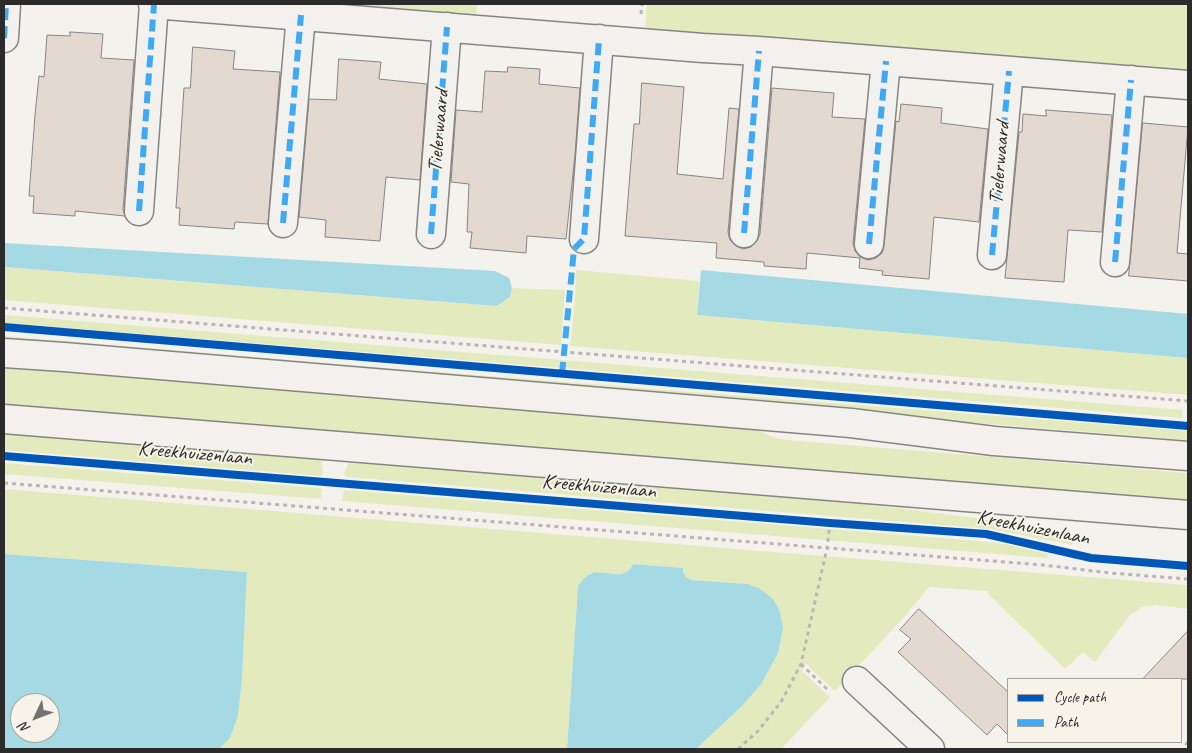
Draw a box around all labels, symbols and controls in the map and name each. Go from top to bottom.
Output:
street label: Tielerwaard [423,89,455,173]
street label: Tielerwaard [984,121,1016,205]
street label: Kreekhuizenlaan [137,436,253,472]
street label: Kreekhuizenlaan [541,469,657,505]
street label: Kreekhuizenlaan [975,505,1091,551]
legend [1007,678,1182,743]
text: Cycle path [1054,688,1106,707]
north arrow [10,693,60,743]
text: Path [1054,713,1079,732]
text: N [15,719,34,737]

